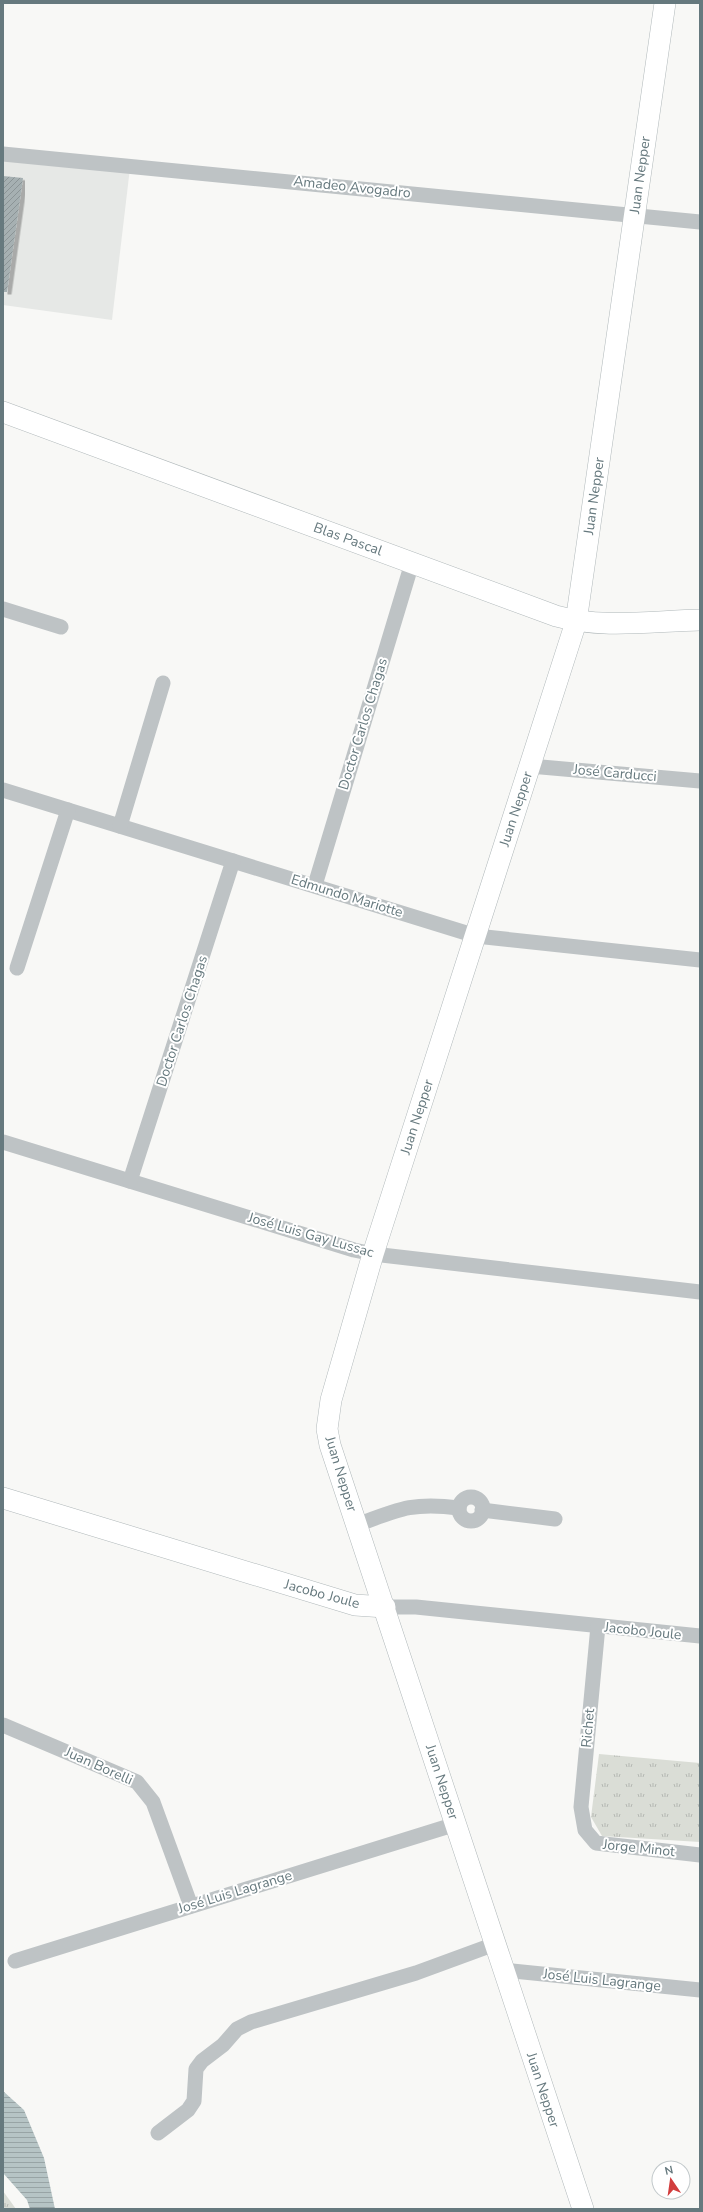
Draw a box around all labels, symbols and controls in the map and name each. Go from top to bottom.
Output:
street label: Juan Nepper [625,135,655,216]
street label: Amadeo Avogadro [292,171,412,203]
street label: Juan Nepper [579,456,609,537]
street label: Blas Pascal [311,518,386,561]
street label: Doctor Carlos Chagas [334,656,392,792]
street label: José Carducci [571,760,658,786]
street label: Juan Nepper [495,769,537,850]
street label: Edmundo Mariotte [289,870,405,922]
street label: Doctor Carlos Chagas [152,953,212,1089]
street label: Juan Nepper [396,1077,438,1158]
street label: José Luis Gay Lussac [245,1208,377,1262]
street label: Juan Nepper [320,1433,361,1514]
street label: Jacobo Joule [281,1575,362,1613]
street label: Jacobo Joule [603,1617,682,1644]
street label: Richet [577,1707,599,1748]
street label: Juan Nepper [421,1741,463,1822]
street label: Juan Borelli [61,1742,136,1789]
street label: Jorge Minot [601,1835,676,1861]
street label: José Luis Lagrange [175,1866,294,1919]
street label: José Luis Lagrange [541,1964,662,1996]
street label: Juan Nepper [522,2049,564,2130]
north arrow [651,2160,691,2200]
text: N [663,2163,675,2179]

